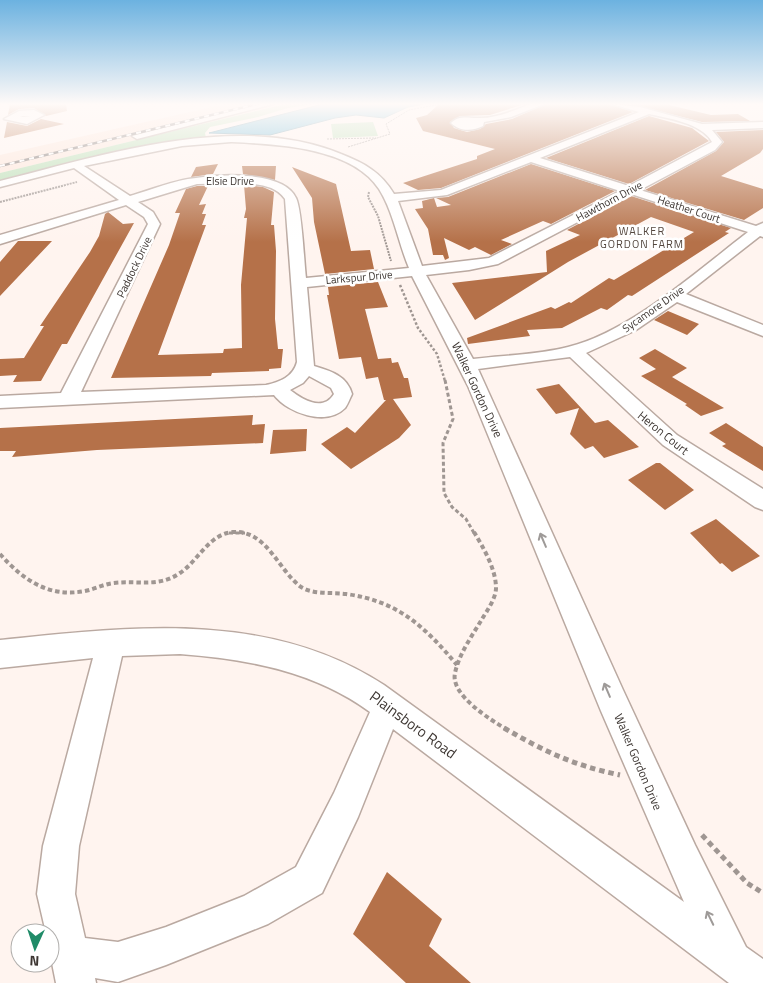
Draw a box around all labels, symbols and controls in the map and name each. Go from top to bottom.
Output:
street label: Elsie Drive [206,173,255,189]
street label: Hawthorn Drive [573,177,645,225]
street label: Heather Court [656,191,723,227]
district label: WALKER GORDON FARM [600,223,684,252]
street label: Paddock Drive [112,233,156,300]
street label: Larkspur Drive [325,266,393,288]
street label: Sycamore Drive [619,282,687,336]
street label: Walker Gordon Drive [447,339,508,441]
street label: Heron Court [634,406,694,460]
one-way arrow [538,533,548,548]
one-way arrow [602,683,612,698]
street label: Plainsboro Road [365,685,462,764]
street label: Walker Gordon Drive [610,710,667,813]
one-way arrow [705,910,715,925]
north arrow [10,923,60,973]
text: N [29,951,40,972]

